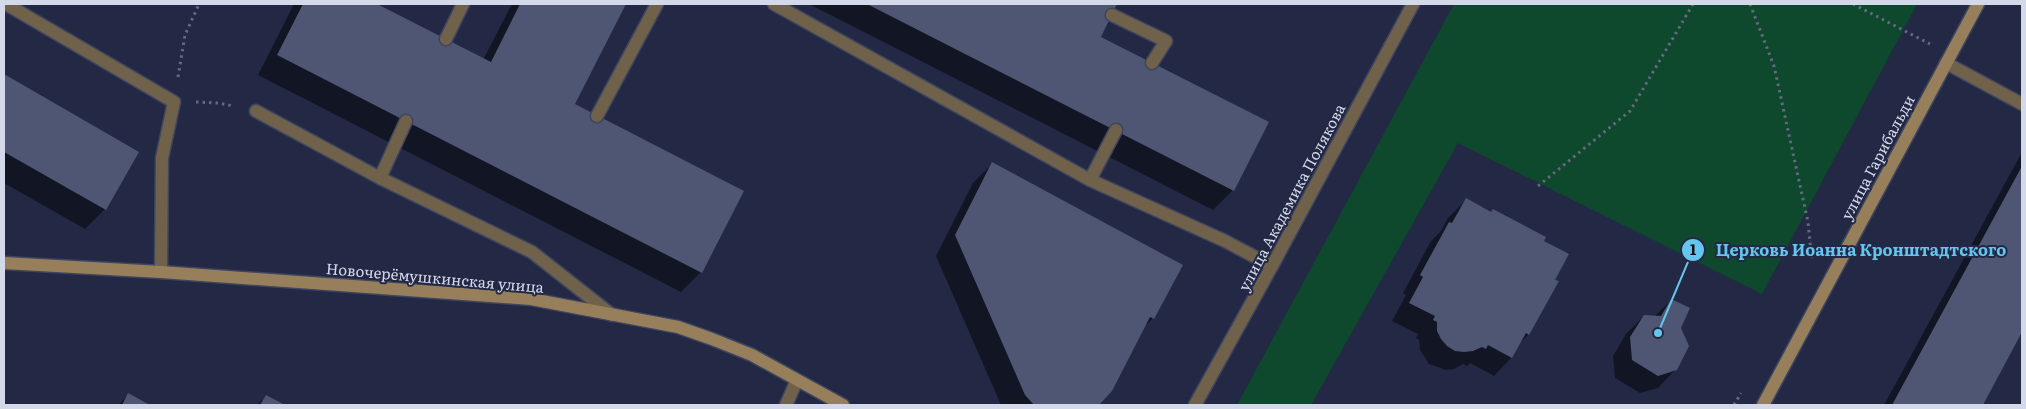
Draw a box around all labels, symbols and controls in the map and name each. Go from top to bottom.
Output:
street label: улица Гарибальди [1834,90,1920,224]
street label: улица Академика Полякова [1232,98,1351,295]
callout: Церковь Иоанна Кронштадтского [1681,235,2016,266]
text: 1 [1690,237,1696,260]
text: Церковь Иоанна Кронштадтского [1716,237,2006,261]
street label: Новочерёмушкинская улица [325,256,546,298]

